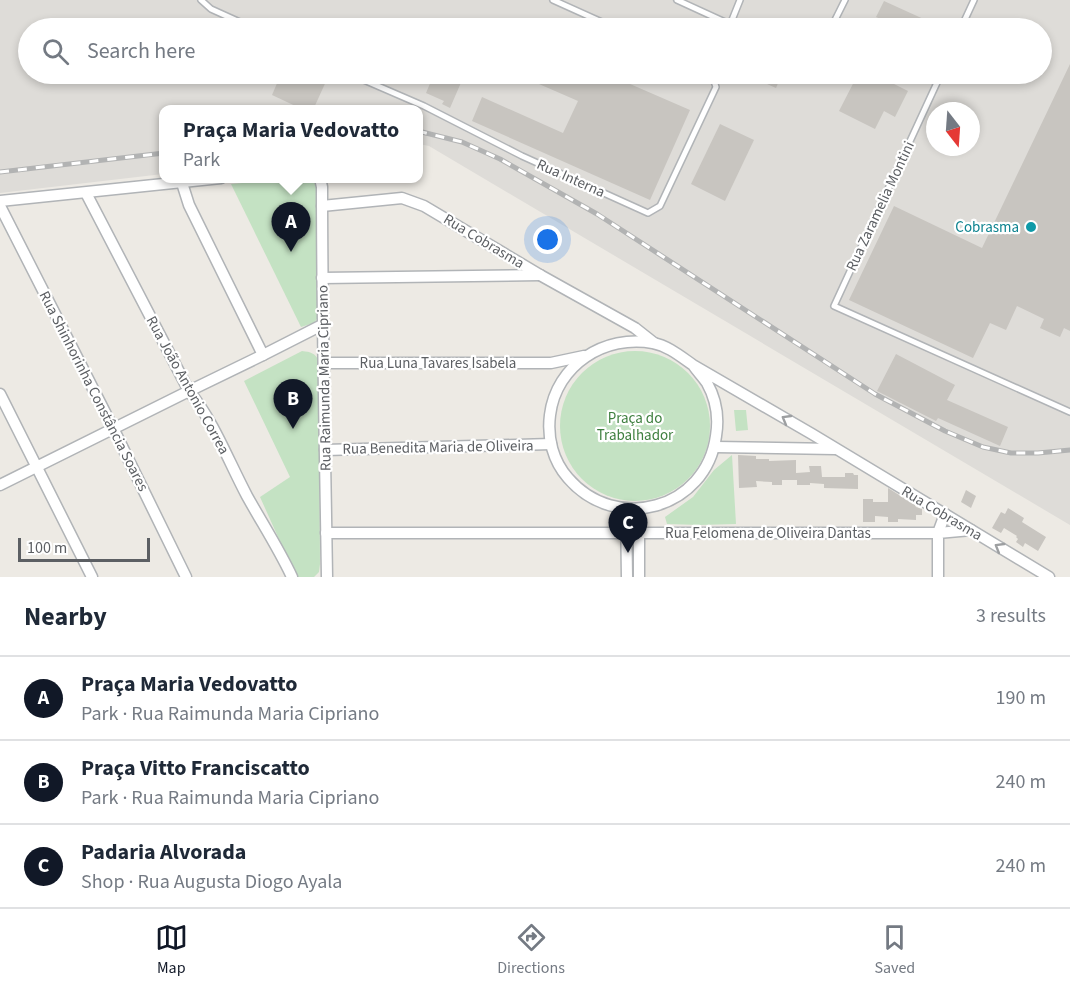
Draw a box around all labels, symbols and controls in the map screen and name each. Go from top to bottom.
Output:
search box [18,18,1052,84]
icon: search [39,35,72,68]
text: Search here [87,35,195,67]
north arrow [926,102,980,156]
popup [159,105,423,183]
text: Praça Maria Vedovatto [183,114,399,146]
street label: Rua Zaramelia Montini [841,138,920,275]
text: Park [183,146,220,174]
street label: Rua Interna [533,154,608,203]
pin: A [272,202,310,252]
street label: Rua Cobrasma [439,209,528,274]
place label: Cobrasma [955,217,1019,238]
marker: Cobrasma [1024,220,1038,234]
your location [533,225,562,254]
street label: Rua Raimunda Maria Cipriano [312,285,337,471]
street label: Rua Shinhorinha Constância Soares [34,287,153,495]
street label: Rua João Antonio Correa [141,312,234,458]
street label: Rua Luna Tavares Isabela [360,353,516,374]
pin: B [274,380,312,429]
park label: Praça do Trabalhador [597,408,674,446]
one-way arrow [782,415,792,426]
street label: Rua Benedita Maria de Oliveira [342,435,534,460]
street label: Rua Cobrasma [897,481,986,546]
pin: C [608,504,648,553]
street label: Rua Felomena de Oliveira Dantas [665,523,871,544]
scale bar [18,535,150,562]
text: 100 m [27,537,67,559]
one-way arrow [995,542,1005,554]
text: Nearby [24,598,107,635]
text: 3 results [976,602,1046,630]
text: Praça Maria Vedovatto [81,668,297,700]
text: A [38,684,49,712]
text: 190 m [996,684,1046,712]
text: Park · Rua Raimunda Maria Cipriano [81,700,379,728]
text: Praça Vitto Franciscatto [81,752,310,784]
text: B [37,768,50,796]
text: 240 m [996,768,1046,796]
text: Park · Rua Raimunda Maria Cipriano [81,784,379,812]
text: Padaria Alvorada [81,836,246,868]
text: C [38,852,49,880]
text: 240 m [996,852,1046,880]
text: Shop · Rua Augusta Diogo Ayala [81,868,342,896]
tab: Map [155,921,188,979]
tab: Directions [497,921,565,979]
tab: Saved [874,921,915,979]

